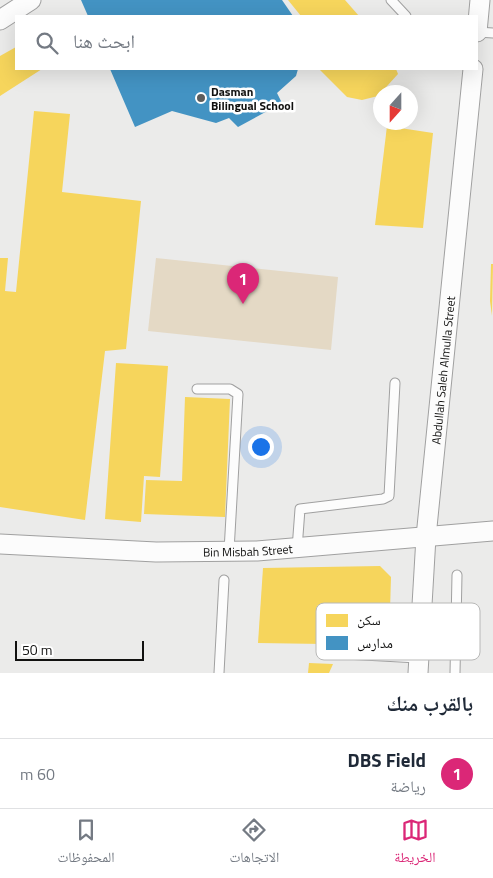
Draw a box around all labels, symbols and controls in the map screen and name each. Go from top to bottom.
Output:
search box [15,15,478,70]
text: ابحث هنا [73,26,135,55]
icon: search [33,29,61,57]
place label: Dasman Bilingual School [211,82,294,115]
north arrow [373,85,418,130]
marker: Dasman Bilingual School [195,92,207,104]
pin: 1 [227,263,259,304]
street label: Abdullah Saleh Almulla Street [426,294,460,445]
your location [248,434,274,460]
street label: Bin Misbah Street [203,538,294,561]
legend [316,603,480,660]
text: سكن [357,609,381,630]
text: مدارس [357,632,393,653]
scale bar [15,638,144,661]
text: 50 m [22,639,52,660]
text: بالقرب منك [386,687,473,719]
text: DBS Field [348,745,426,774]
text: 60 m [20,762,55,786]
text: 1 [453,762,461,786]
text: رياضة [390,774,426,798]
tab: المحفوظات [58,816,114,871]
tab: الاتجاهات [230,816,279,871]
tab: الخريطة [394,816,435,871]

